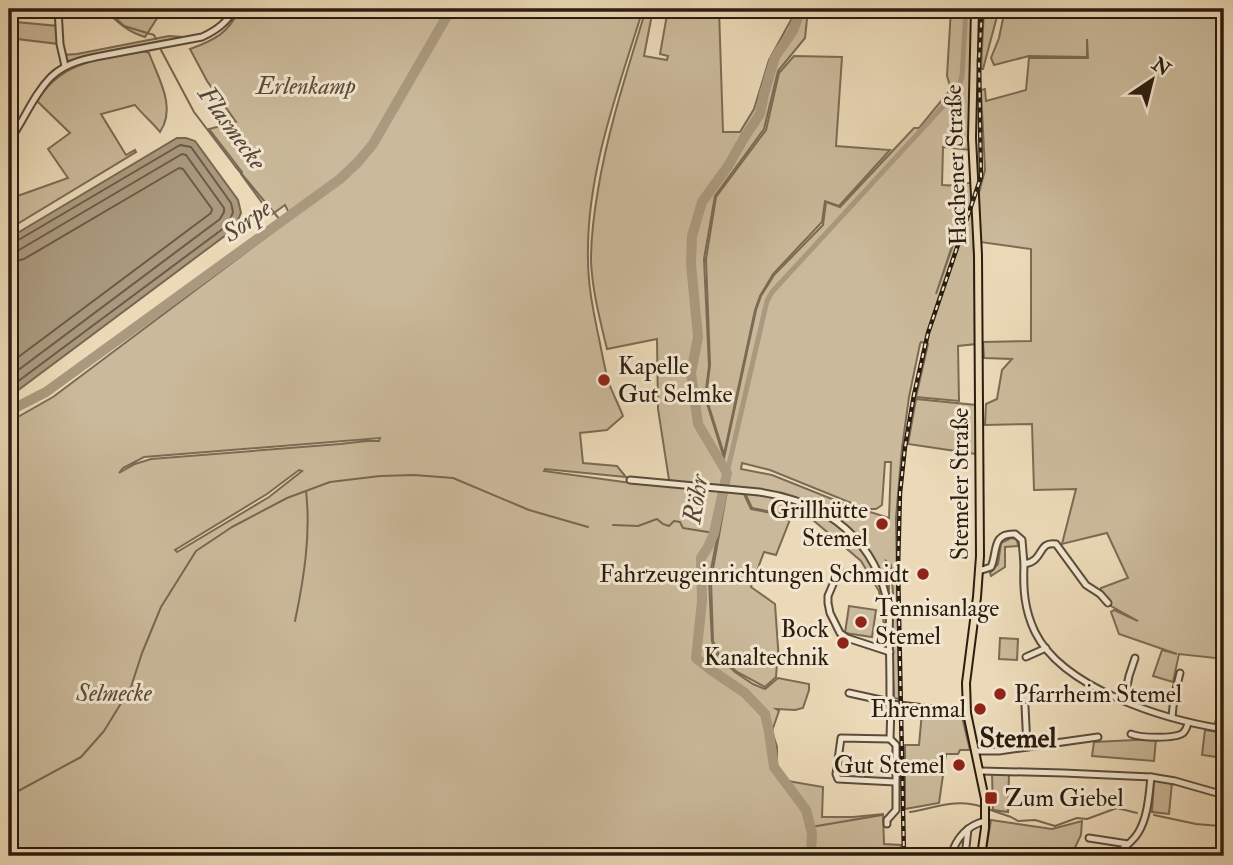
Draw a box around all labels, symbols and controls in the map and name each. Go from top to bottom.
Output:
north arrow [1118,46,1188,116]
text: N [1147,52,1176,82]
park label: Erlenkamp [254,71,356,102]
water label: Flasmecke [190,78,273,177]
street label: Hachener Straße [938,84,974,246]
water label: Sorpe [216,192,278,250]
place label: Kapelle Gut Selmke [618,351,733,410]
marker: Kapelle Gut Selmke [596,372,612,388]
street label: Stemeler Straße [945,408,976,560]
water label: Röhr [676,471,716,527]
place label: Grillhütte Stemel [770,495,868,554]
marker: Grillhütte Stemel [874,516,890,532]
place label: Fahrzeugeinrichtungen Schmidt [599,559,909,590]
marker: Fahrzeugeinrichtungen Schmidt [915,566,931,582]
place label: Tennisanlage Stemel [875,593,999,652]
place label: Bock Kanaltechnik [704,614,830,673]
marker: Tennisanlage Stemel [853,614,869,630]
marker: Bock Kanaltechnik [835,635,851,651]
park label: Selmecke [75,678,153,709]
place label: Pfarrheim Stemel [1014,679,1182,710]
marker: Pfarrheim Stemel [992,686,1008,702]
place label: Ehrenmal [870,694,966,725]
marker: Ehrenmal [972,701,988,717]
district label: Stemel [980,721,1057,756]
place label: Gut Stemel [834,750,945,781]
marker: Gut Stemel [951,757,967,773]
place label: Zum Giebel [1005,783,1124,814]
marker: Zum Giebel [983,790,999,806]

